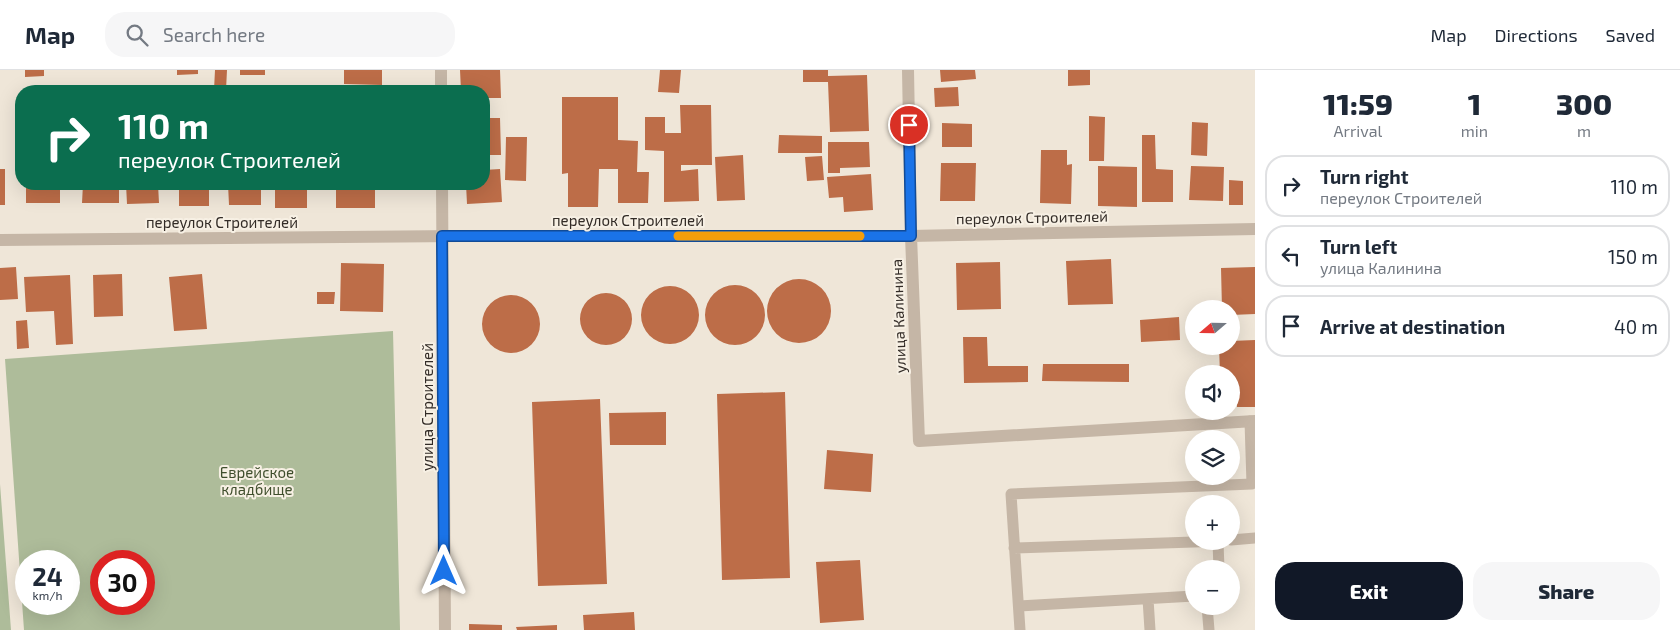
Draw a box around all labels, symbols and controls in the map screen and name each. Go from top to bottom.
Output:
search box [105,12,455,57]
text: Map [25,20,75,49]
icon: search [123,21,151,49]
text: Search here [163,23,265,46]
text: Map [1430,24,1467,46]
text: Directions [1495,24,1578,46]
text: Saved [1606,24,1655,46]
text: 11:59 [1323,85,1393,121]
text: 1 [1468,85,1481,121]
text: 300 [1556,85,1612,121]
text: 110 m [118,104,209,146]
pin [888,104,930,146]
icon: right [35,105,100,170]
icon: arrive [895,111,923,139]
text: Arrival [1334,121,1382,140]
text: min [1461,121,1488,140]
text: m [1577,121,1591,140]
text: переулок Строителей [118,146,341,172]
text: Turn right [1320,165,1408,188]
icon: right [1277,172,1305,200]
text: 110 m [1611,175,1658,198]
text: переулок Строителей [1320,188,1482,207]
street label: переулок Строителей [956,207,1108,228]
street label: переулок Строителей [552,211,704,230]
street label: переулок Строителей [146,213,298,232]
text: Turn left [1320,235,1397,258]
icon: left [1277,242,1305,270]
text: 150 m [1608,245,1658,268]
text: улица Калинина [1320,258,1442,277]
street label: улица Калинина [887,259,910,373]
north arrow [1185,300,1240,355]
map controls [1185,300,1240,615]
icon: arrive [1277,312,1305,340]
text: Arrive at destination [1320,315,1505,338]
text: 40 m [1614,315,1658,338]
street label: улица Строителей [418,343,437,471]
button: sound [1185,365,1240,420]
button: layers [1185,430,1240,485]
park label: Еврейское кладбище [220,463,294,498]
button: + [1185,495,1240,550]
position arrow [417,544,469,596]
speed limit sign: 30 [90,550,155,615]
button: − [1185,560,1240,615]
text: 24 [32,561,63,591]
button: Exit [1275,562,1463,620]
button: Share [1473,562,1660,620]
text: km/h [33,588,62,602]

